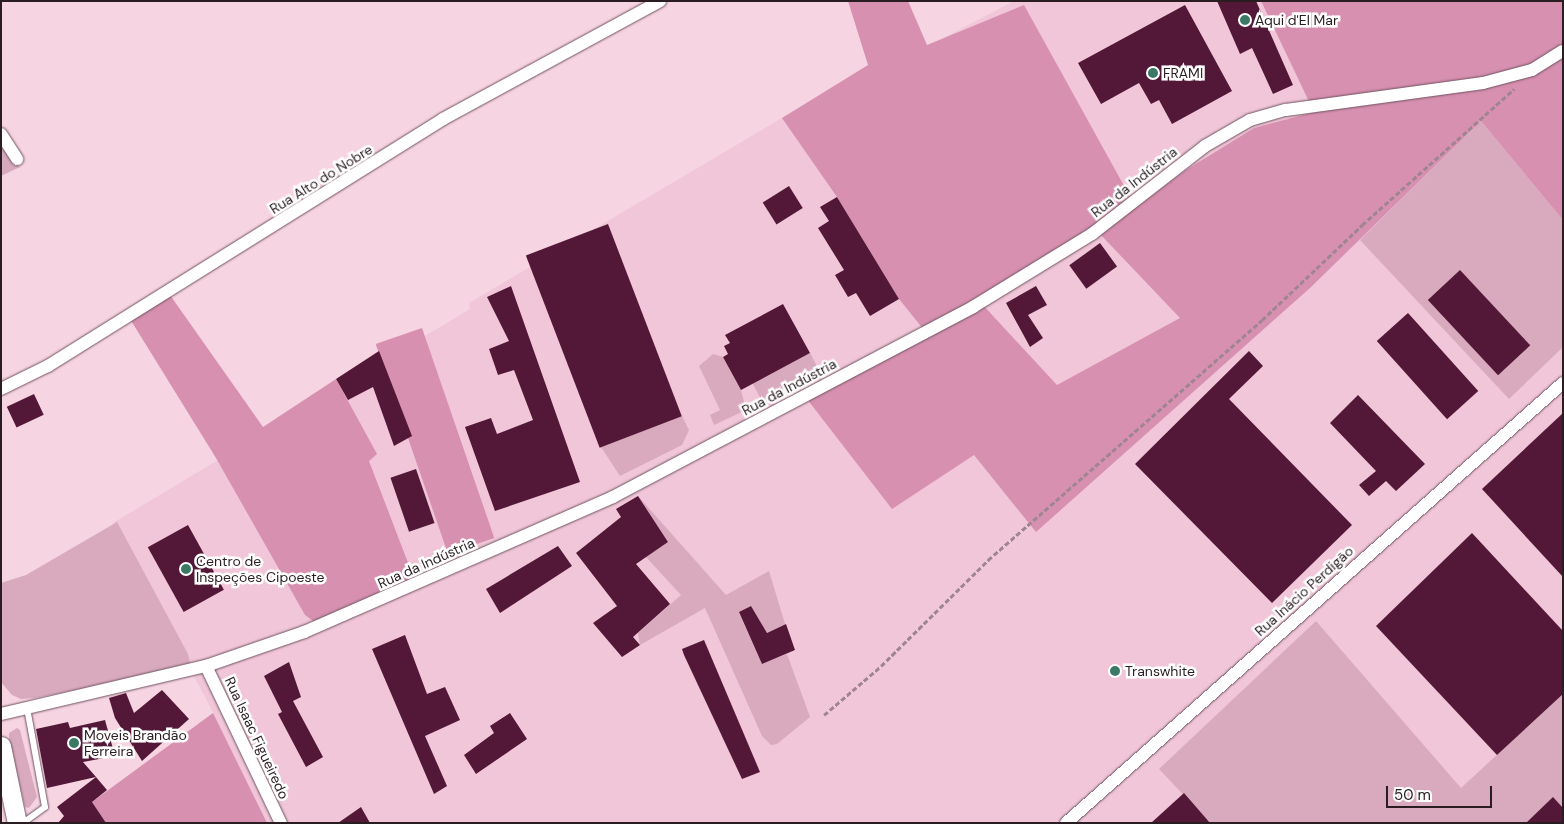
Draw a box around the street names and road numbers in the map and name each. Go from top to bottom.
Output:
street label: Rua Alto do Nobre [267,141,375,217]
street label: Rua da Indústria [1088,143,1180,221]
street label: Rua da Indústria [739,355,839,419]
street label: Rua da Indústria [375,534,477,592]
street label: Rua Inácio Perdigão [1251,542,1357,640]
street label: Rua Isaac Figueiredo [221,674,293,802]

